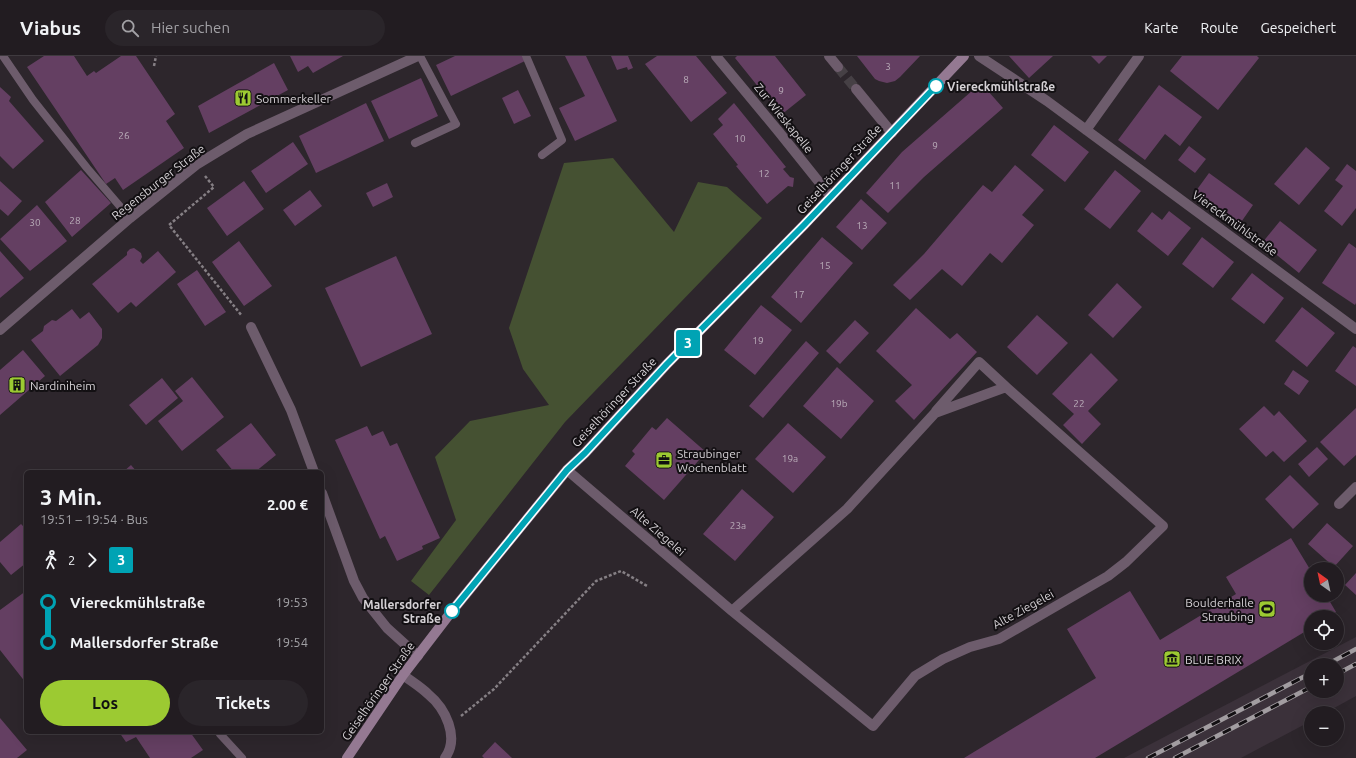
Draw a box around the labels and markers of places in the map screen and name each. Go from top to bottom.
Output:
marker: Viereckmühlstraße [928,78,944,94]
place label: Viereckmühlstraße [947,80,1055,93]
restaurant icon: Sommerkeller [233,88,253,108]
place label: Sommerkeller [256,92,332,105]
building icon: Nardiniheim [7,375,27,395]
place label: Nardiniheim [30,379,96,392]
place label: Straubinger Wochenblatt [677,447,747,474]
office icon: Straubinger Wochenblatt [654,450,674,470]
place label: Boulderhalle Straubing [1185,596,1254,623]
place label: Mallersdorfer Straße [363,598,441,625]
sports icon: Boulderhalle Straubing [1257,599,1277,619]
marker: Mallersdorfer Straße [444,603,460,619]
museum icon: BLUE BRIX [1162,649,1182,669]
place label: BLUE BRIX [1185,653,1243,666]

